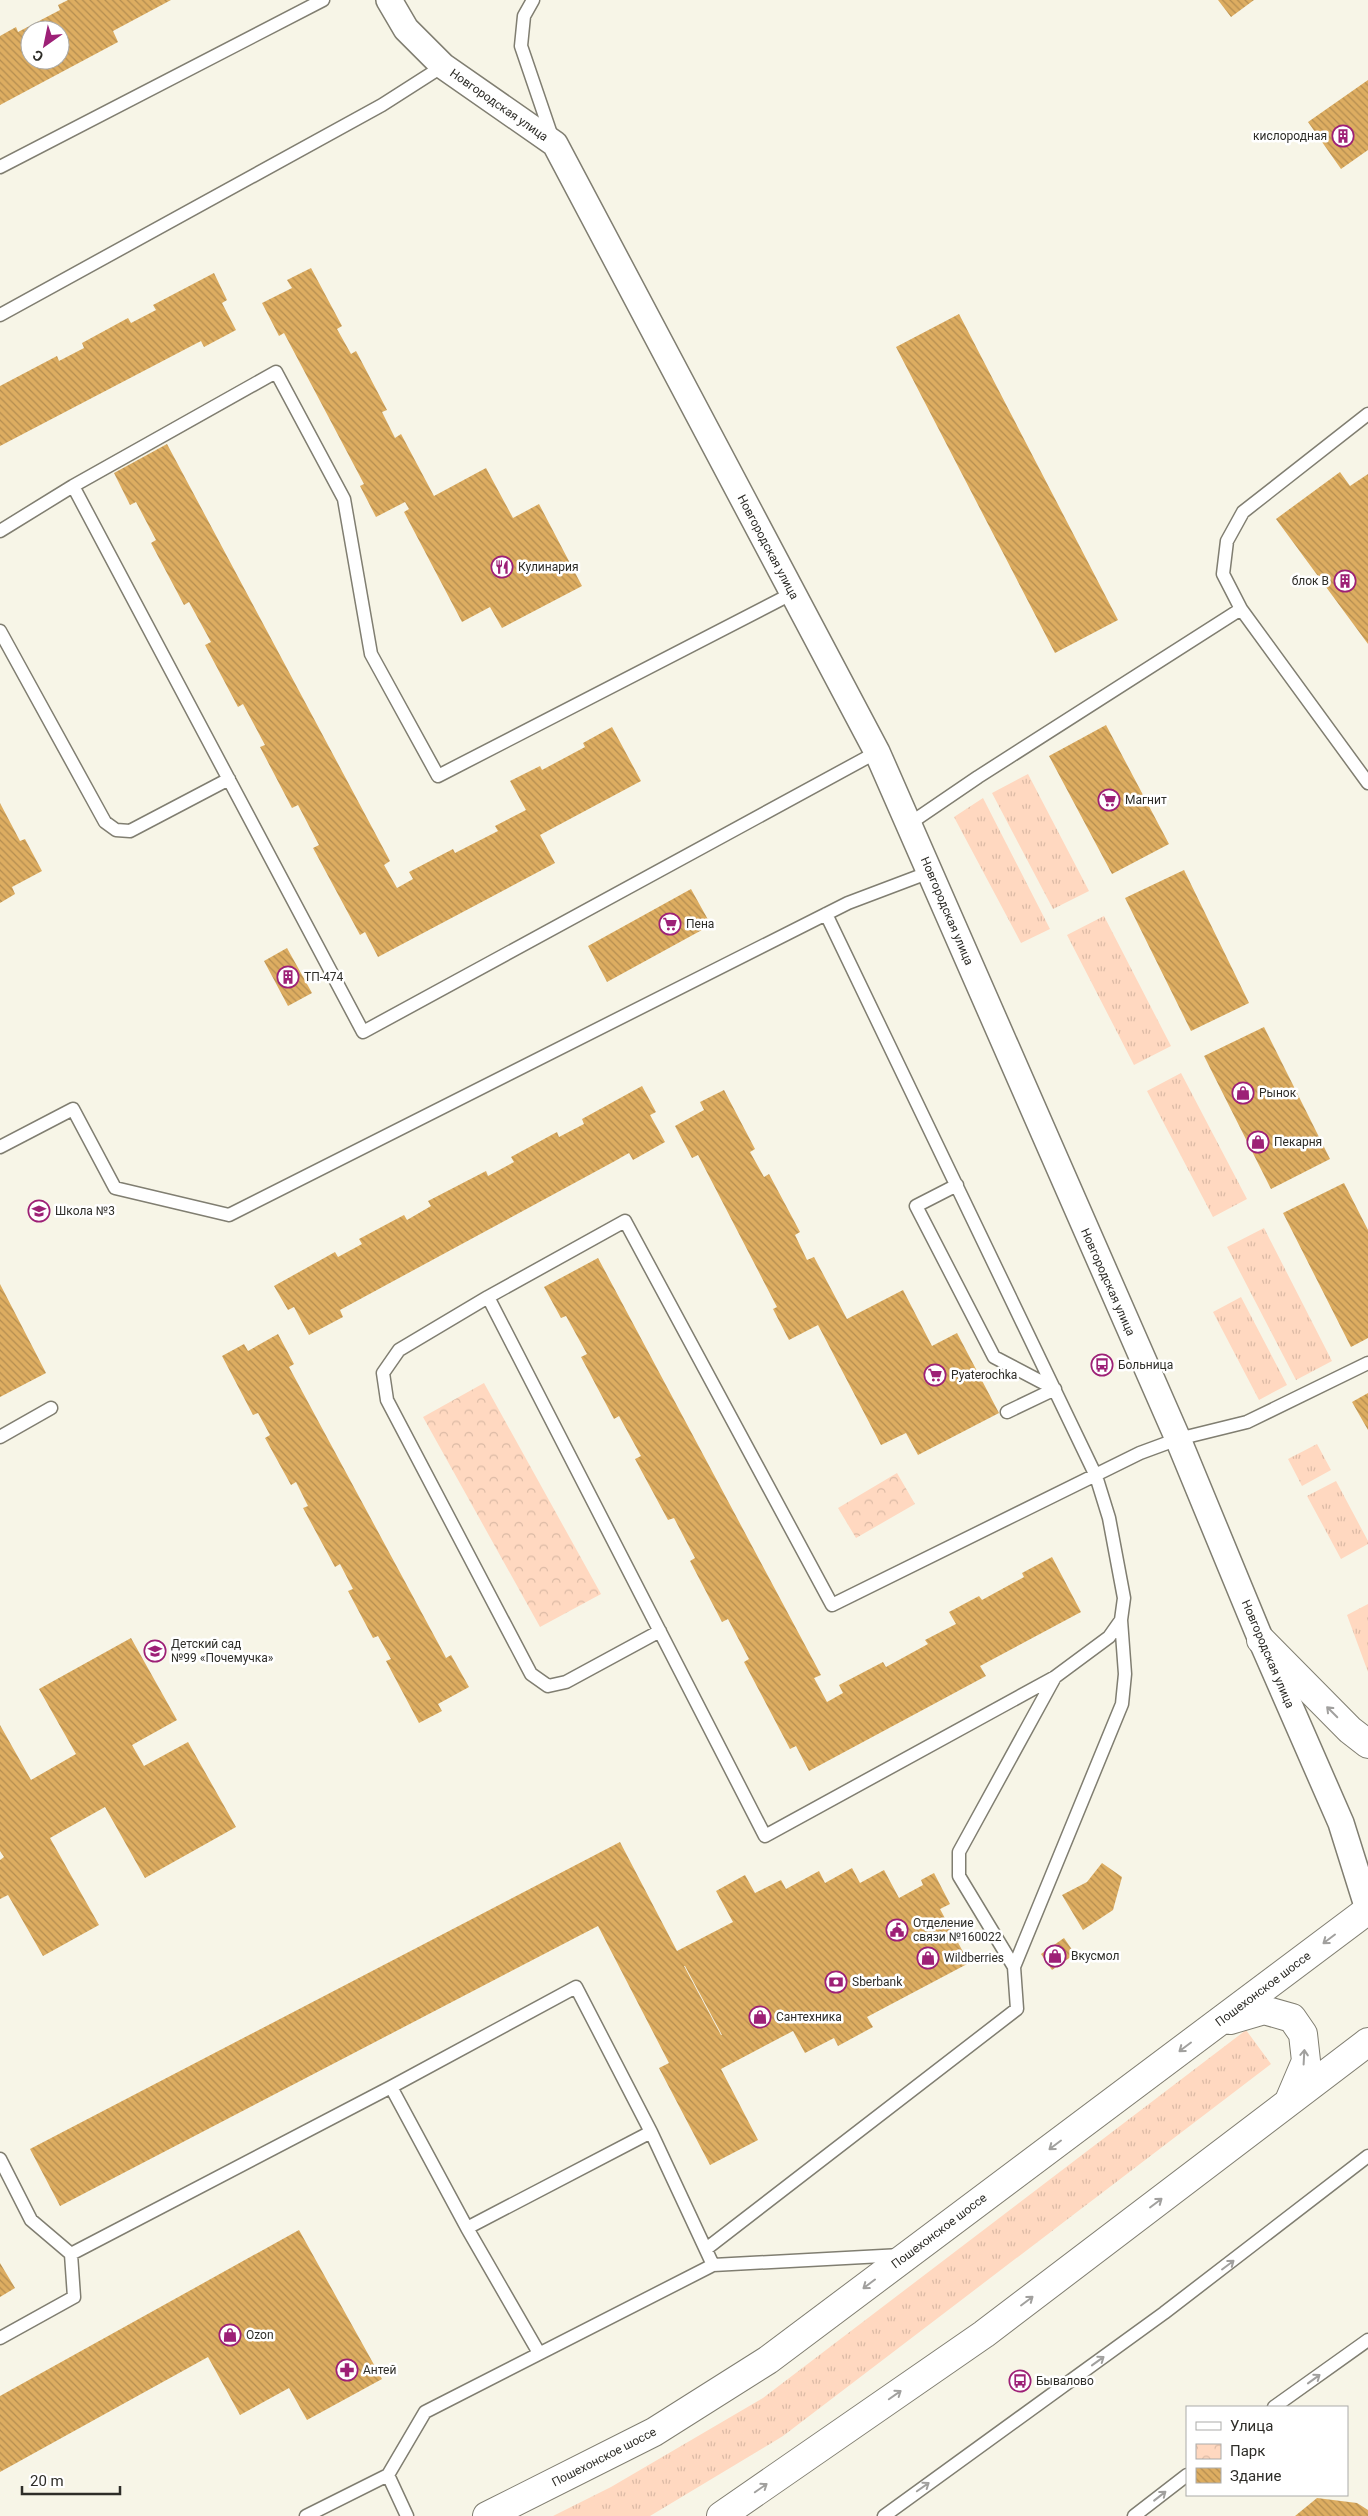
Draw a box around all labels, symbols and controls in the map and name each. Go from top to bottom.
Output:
north arrow [20,20,70,70]
text: С [30,47,46,65]
street label: Новгородская улица [447,66,551,144]
building icon: кислородная [1331,124,1355,148]
place label: кислородная [1253,129,1327,143]
street label: Новгородская улица [735,492,801,602]
restaurant icon: Кулинария [490,555,514,579]
place label: Кулинария [518,560,578,574]
building icon: блок В [1333,569,1357,593]
place label: блок В [1292,574,1329,588]
supermarket icon: Магнит [1097,788,1121,812]
place label: Магнит [1125,793,1167,807]
street label: Новгородская улица [918,855,976,967]
supermarket icon: Пена [658,912,682,936]
place label: Пена [686,917,714,931]
building icon: ТП-474 [276,965,300,989]
place label: ТП-474 [304,970,344,984]
shop icon: Рынок [1231,1081,1255,1105]
place label: Рынок [1259,1086,1297,1100]
shop icon: Пекарня [1246,1130,1270,1154]
place label: Пекарня [1274,1135,1322,1149]
school or university icon: Школа №3 [27,1199,51,1223]
place label: Школа №3 [55,1204,115,1218]
street label: Новгородская улица [1078,1226,1138,1338]
bus stop icon: Больница [1090,1353,1114,1377]
place label: Больница [1118,1358,1173,1372]
supermarket icon: Pyaterochka [923,1363,947,1387]
place label: Pyaterochka [951,1368,1017,1382]
street label: Новгородская улица [1239,1598,1297,1710]
place label: Детский сад №99 «Почемучка» [171,1637,274,1665]
school or university icon: Детский сад №99 «Почемучка» [143,1639,167,1663]
one-way arrow [1326,1705,1338,1718]
place label: Отделение связи №160022 [913,1916,1002,1944]
public building icon: Отделение связи №160022 [885,1918,909,1942]
one-way arrow [1322,1934,1336,1944]
shop icon: Вкусмол [1043,1944,1067,1968]
shop icon: Wildberries [916,1946,940,1970]
place label: Вкусмол [1071,1949,1119,1963]
street label: Пошехонское шоссе [1213,1949,1313,2029]
place label: Wildberries [944,1951,1004,1965]
bank icon: Sberbank [824,1970,848,1994]
place label: Sberbank [852,1975,903,1989]
shop icon: Сантехника [748,2005,772,2029]
place label: Сантехника [776,2010,842,2024]
one-way arrow [1178,2042,1192,2052]
one-way arrow [1300,2049,1309,2065]
one-way arrow [1049,2139,1062,2150]
street label: Пошехонское шоссе [889,2191,989,2271]
one-way arrow [1149,2197,1162,2208]
one-way arrow [1222,2259,1235,2270]
one-way arrow [862,2279,876,2289]
one-way arrow [1020,2295,1033,2306]
shop icon: Ozon [218,2323,242,2347]
place label: Ozon [246,2328,274,2342]
one-way arrow [1091,2356,1104,2367]
pharmacy icon: Антей [335,2358,359,2382]
place label: Антей [363,2363,396,2377]
bus stop icon: Бывалово [1008,2369,1032,2393]
place label: Бывалово [1036,2374,1094,2388]
one-way arrow [1307,2374,1321,2384]
one-way arrow [887,2390,901,2400]
legend [1186,2406,1348,2496]
text: Улица [1230,2417,1273,2435]
street label: Пошехонское шоссе [549,2425,659,2489]
text: Парк [1230,2442,1265,2460]
scale bar [22,2464,120,2496]
text: Здание [1230,2467,1281,2485]
text: 20 m [30,2472,64,2490]
one-way arrow [916,2482,930,2492]
one-way arrow [754,2483,768,2493]
one-way arrow [1153,2490,1166,2501]

